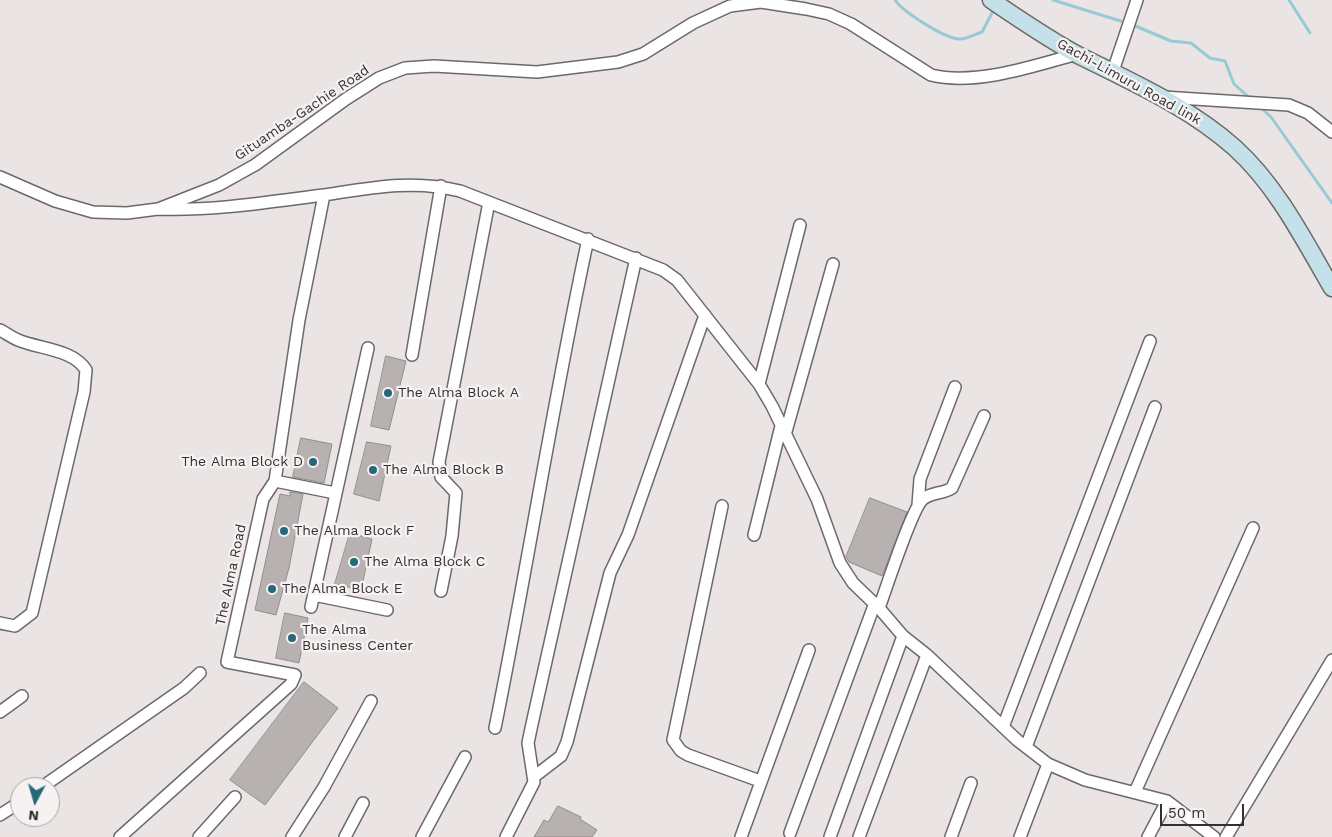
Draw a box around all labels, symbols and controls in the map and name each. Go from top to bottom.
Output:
street label: Gachi-Limuru Road link [1054,35,1204,129]
street label: Gituamba-Gachie Road [232,62,372,164]
place label: The Alma Block A [398,385,519,401]
marker: The Alma Block A [382,387,394,399]
place label: The Alma Block D [181,454,303,470]
marker: The Alma Block D [307,456,319,468]
place label: The Alma Block B [383,462,504,478]
marker: The Alma Block B [367,464,379,476]
street label: The Alma Road [212,523,250,627]
place label: The Alma Block F [294,523,414,539]
marker: The Alma Block F [278,525,290,537]
place label: The Alma Block C [364,554,485,570]
marker: The Alma Block C [348,556,360,568]
place label: The Alma Block E [282,581,403,597]
marker: The Alma Block E [266,583,278,595]
place label: The Alma Business Center [302,622,413,654]
marker: The Alma Business Center [286,632,298,644]
north arrow [10,777,60,827]
scale bar [1162,794,1246,826]
text: 50 m [1168,804,1205,822]
text: N [28,807,40,824]

